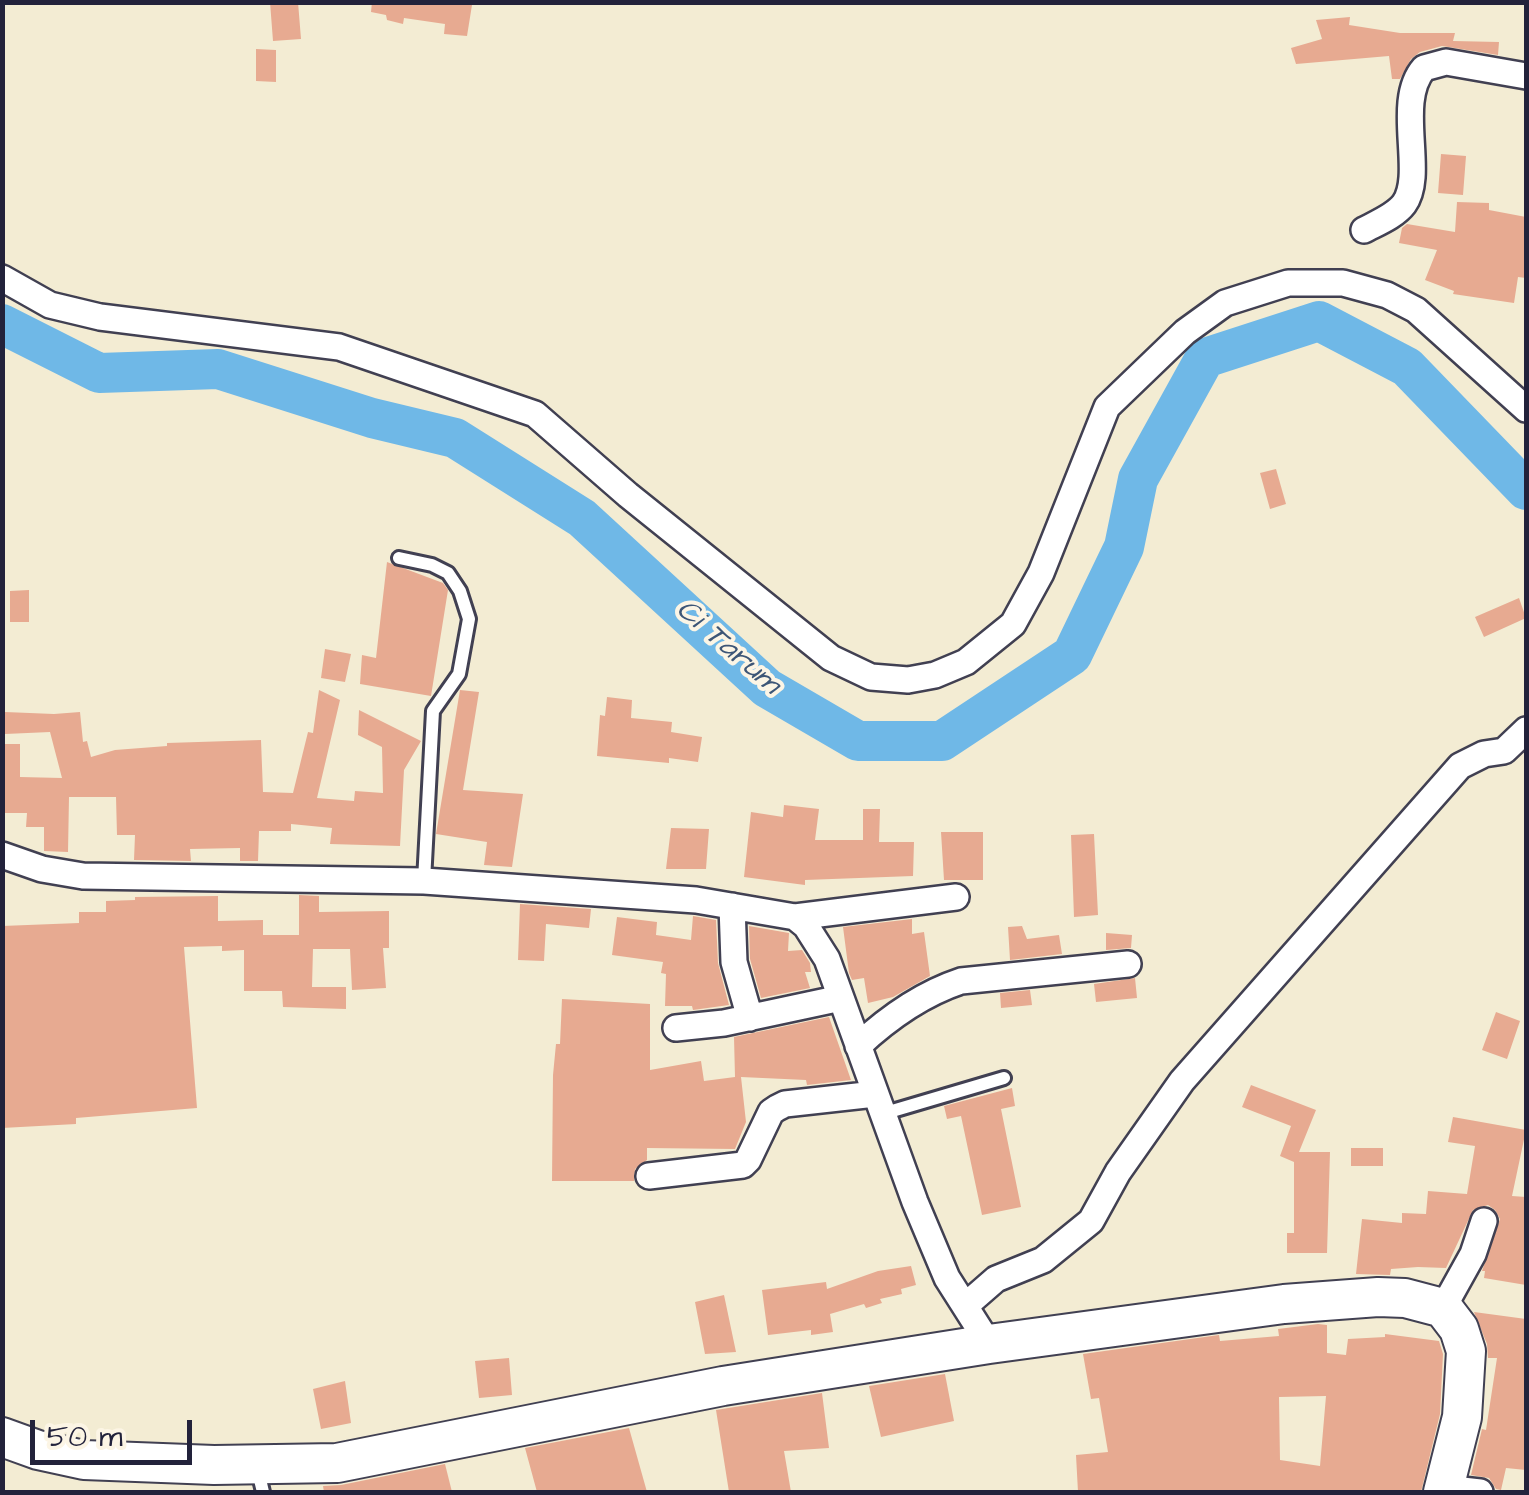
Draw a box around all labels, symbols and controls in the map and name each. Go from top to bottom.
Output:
water label: Ci Tarum [667,593,787,703]
scale bar [35,1400,198,1462]
text: 50 m [47,1416,123,1458]

